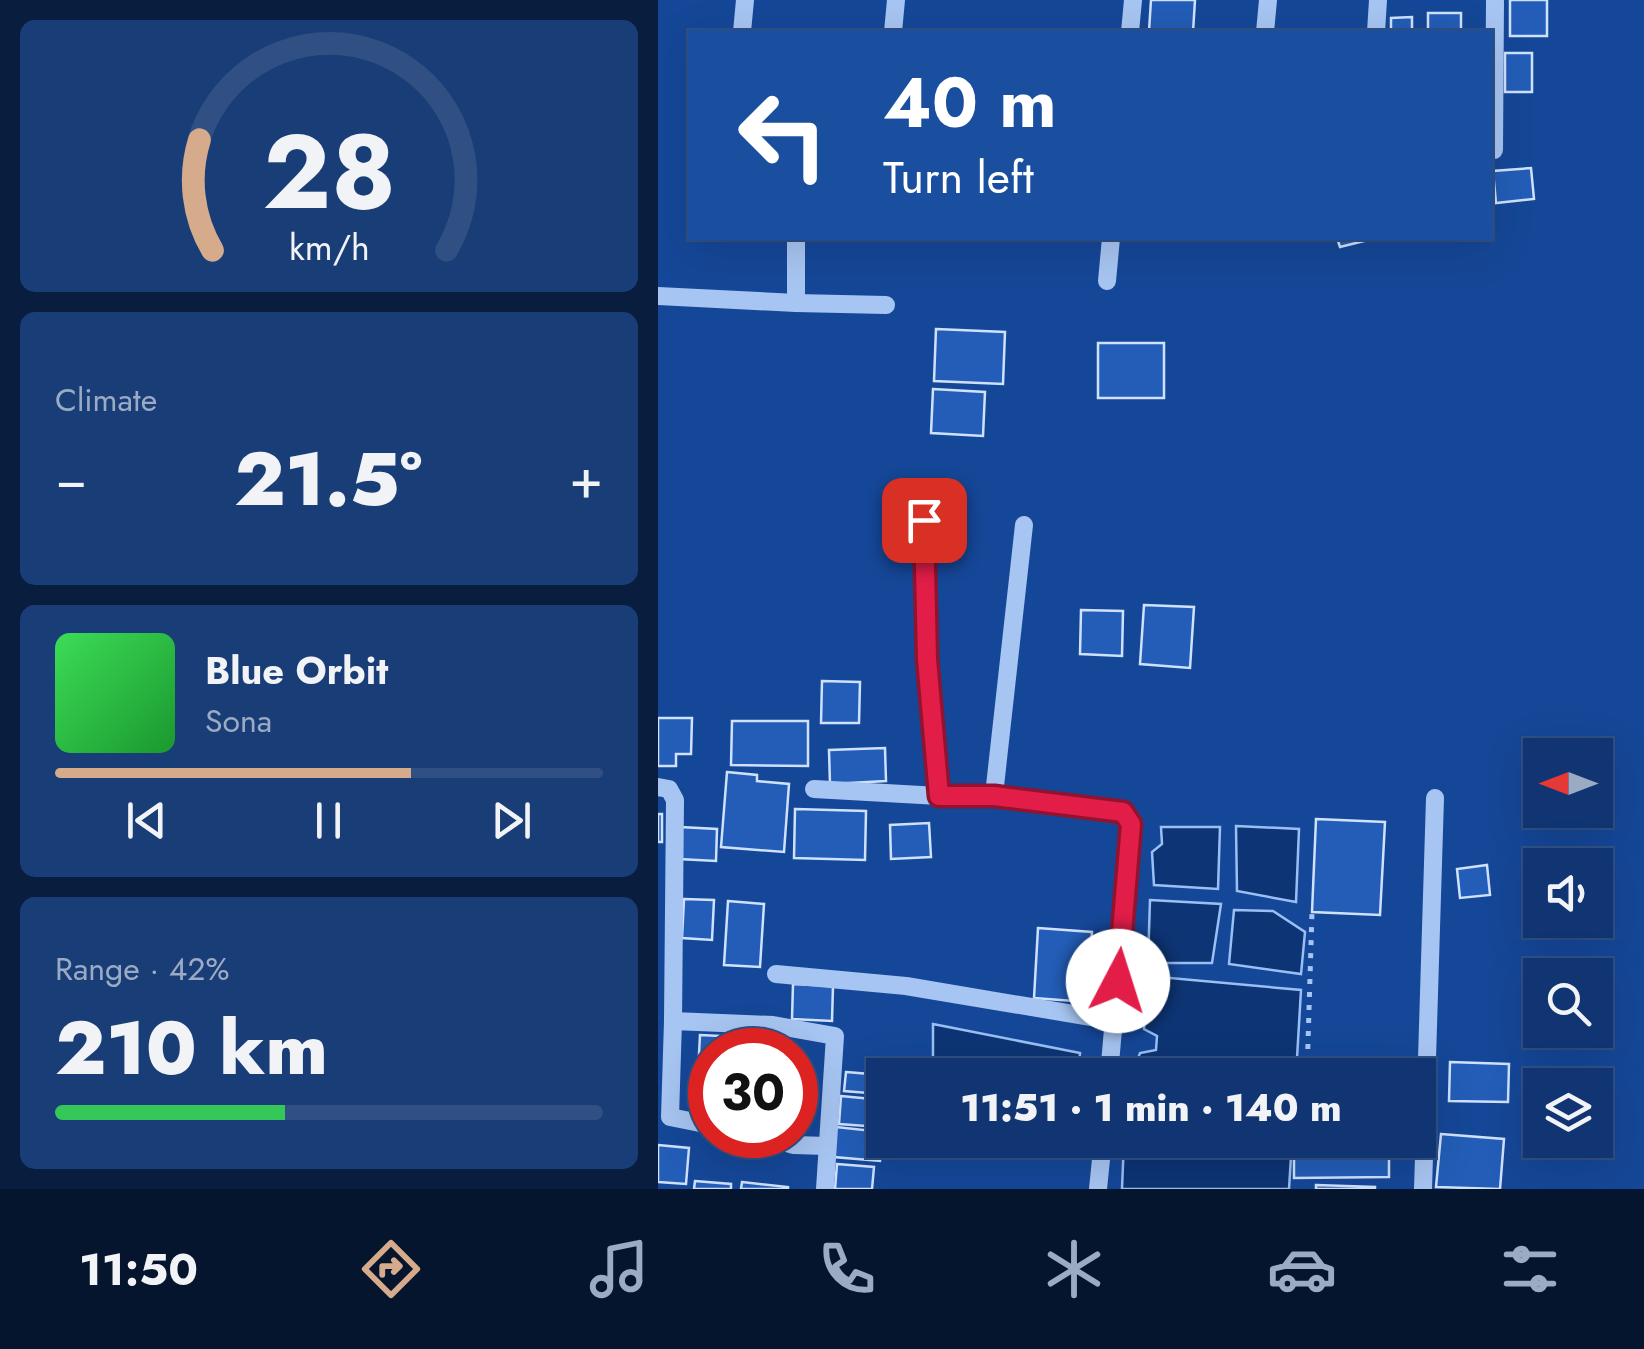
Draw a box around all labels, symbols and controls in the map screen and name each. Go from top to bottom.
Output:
text: 40 m [883,52,1057,153]
icon: left [718,70,848,200]
text: 28 [262,97,396,247]
text: Turn left [883,145,1034,210]
text: km/h [289,222,369,273]
text: Climate [55,377,157,423]
text: 21.5° [234,425,422,533]
text: − [55,439,87,519]
text: + [569,439,603,519]
pin [882,478,967,563]
icon: arrive [897,493,952,548]
text: Blue Orbit [205,643,388,698]
text: Sona [205,698,272,744]
north arrow [1523,738,1613,828]
map controls [1523,738,1613,1158]
icon: previous [119,793,174,848]
icon: pause [301,793,356,848]
icon: next [484,793,539,848]
button: sound [1523,848,1613,938]
position arrow [1066,929,1170,1033]
text: Range · 42% [55,946,230,992]
button: search [1523,958,1613,1048]
text: 210 km [55,994,328,1102]
speed limit sign: 30 [688,1028,818,1158]
button: layers [1523,1068,1613,1158]
text: 11:51 · 1 min · 140 m [960,1080,1342,1135]
icon: directions [356,1234,426,1304]
icon: music [584,1234,654,1304]
icon: phone [812,1234,882,1304]
icon: climate [1039,1234,1109,1304]
icon: car [1267,1234,1337,1304]
icon: filters [1495,1234,1565,1304]
text: 11:50 [79,1237,198,1302]

